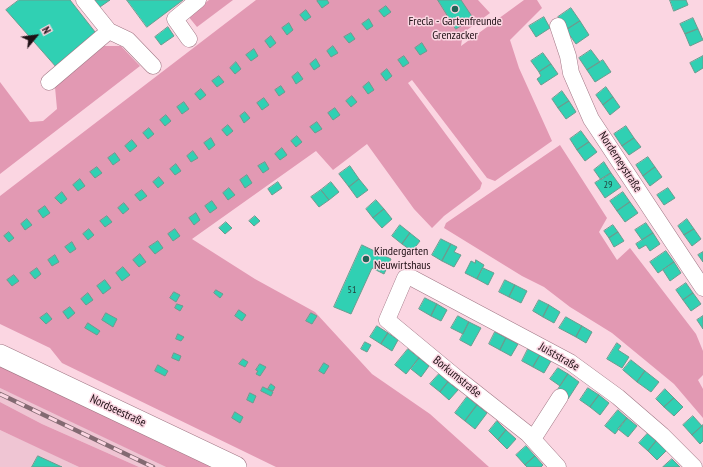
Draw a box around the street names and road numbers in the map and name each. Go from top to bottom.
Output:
street label: Norderneystraße [595,129,645,195]
street label: Juiststraße [536,340,582,374]
street label: Borkumstraße [430,353,484,401]
street label: Nordseestraße [88,392,148,430]

